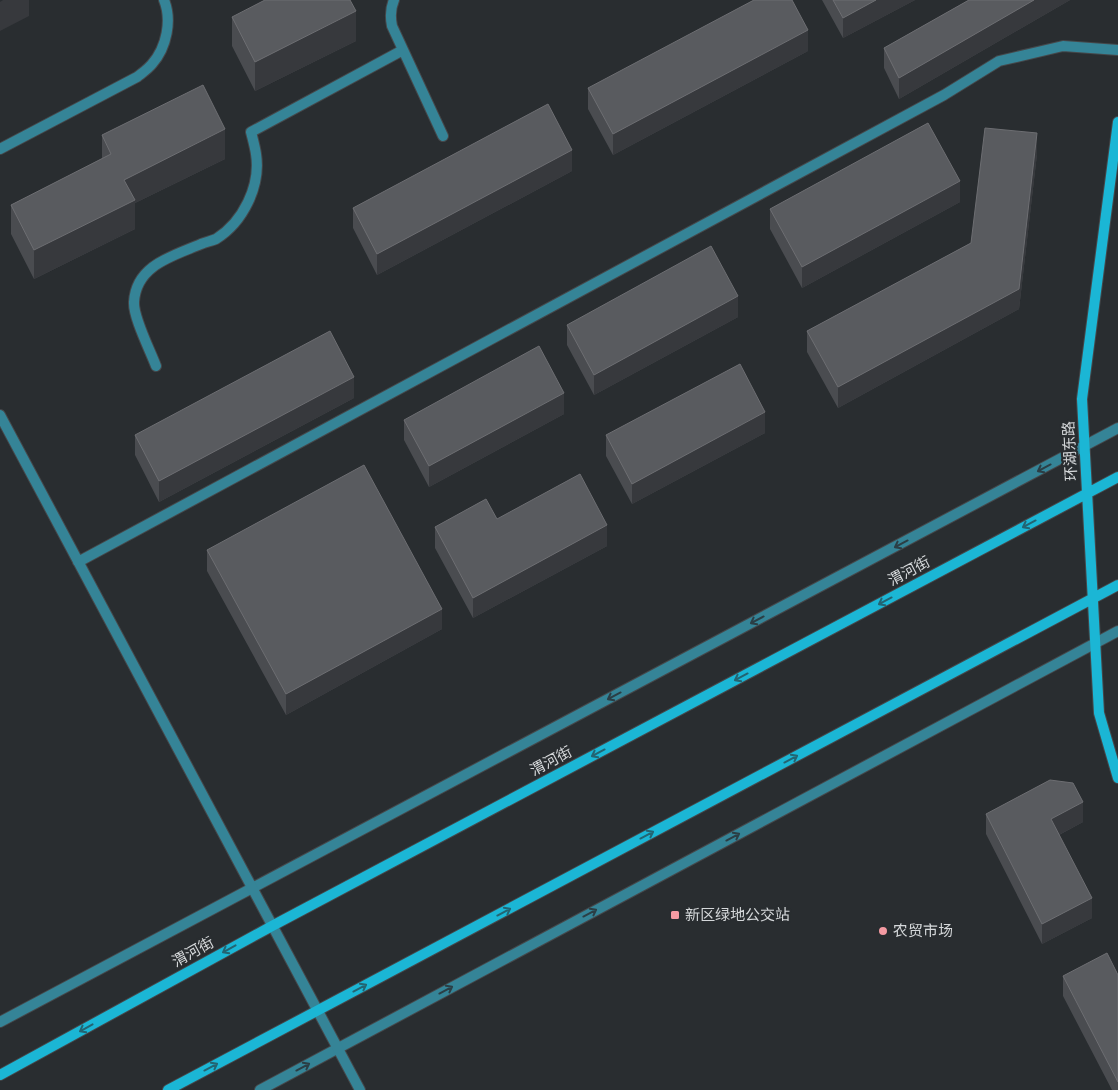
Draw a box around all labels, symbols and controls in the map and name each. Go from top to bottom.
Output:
street label: 环湖东路 [1058,421,1081,481]
one-way arrow [1037,463,1052,473]
one-way arrow [1022,520,1036,530]
one-way arrow [893,539,908,549]
street label: 渭河街 [884,552,933,590]
one-way arrow [878,596,893,606]
one-way arrow [750,616,765,625]
one-way arrow [734,672,749,682]
one-way arrow [607,692,621,702]
street label: 渭河街 [526,742,575,780]
one-way arrow [591,749,606,758]
one-way arrow [783,754,798,764]
one-way arrow [640,830,655,840]
one-way arrow [725,832,740,841]
place label: 新区绿地公交站 [685,905,790,924]
one-way arrow [496,906,511,916]
one-way arrow [582,908,596,918]
marker: 新区绿地公交站 [669,909,681,921]
place label: 农贸市场 [893,921,953,940]
marker: 农贸市场 [877,925,889,937]
street label: 渭河街 [168,932,217,971]
one-way arrow [222,945,236,955]
one-way arrow [353,983,368,993]
one-way arrow [439,985,454,995]
one-way arrow [80,1023,94,1033]
one-way arrow [203,1062,218,1071]
one-way arrow [296,1062,311,1072]

